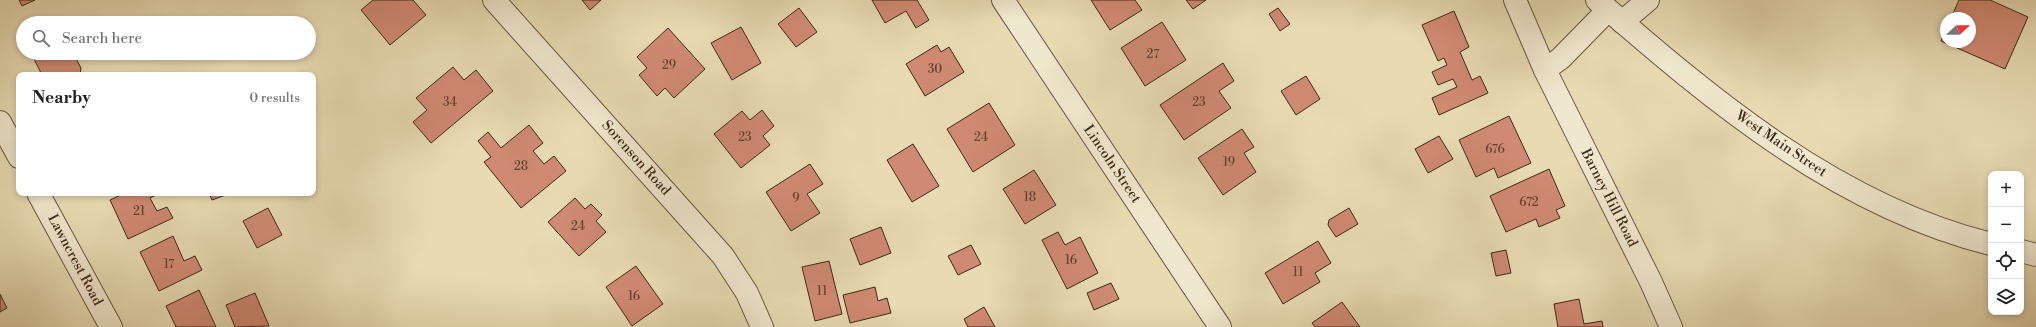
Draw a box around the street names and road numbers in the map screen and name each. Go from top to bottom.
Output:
street label: West Main Street [1731,106,1830,181]
street label: Sorenson Road [598,117,674,199]
street label: Lincoln Street [1079,121,1145,207]
street label: Barney Hill Road [1576,145,1641,250]
street label: Lawncrest Road [43,211,107,309]

